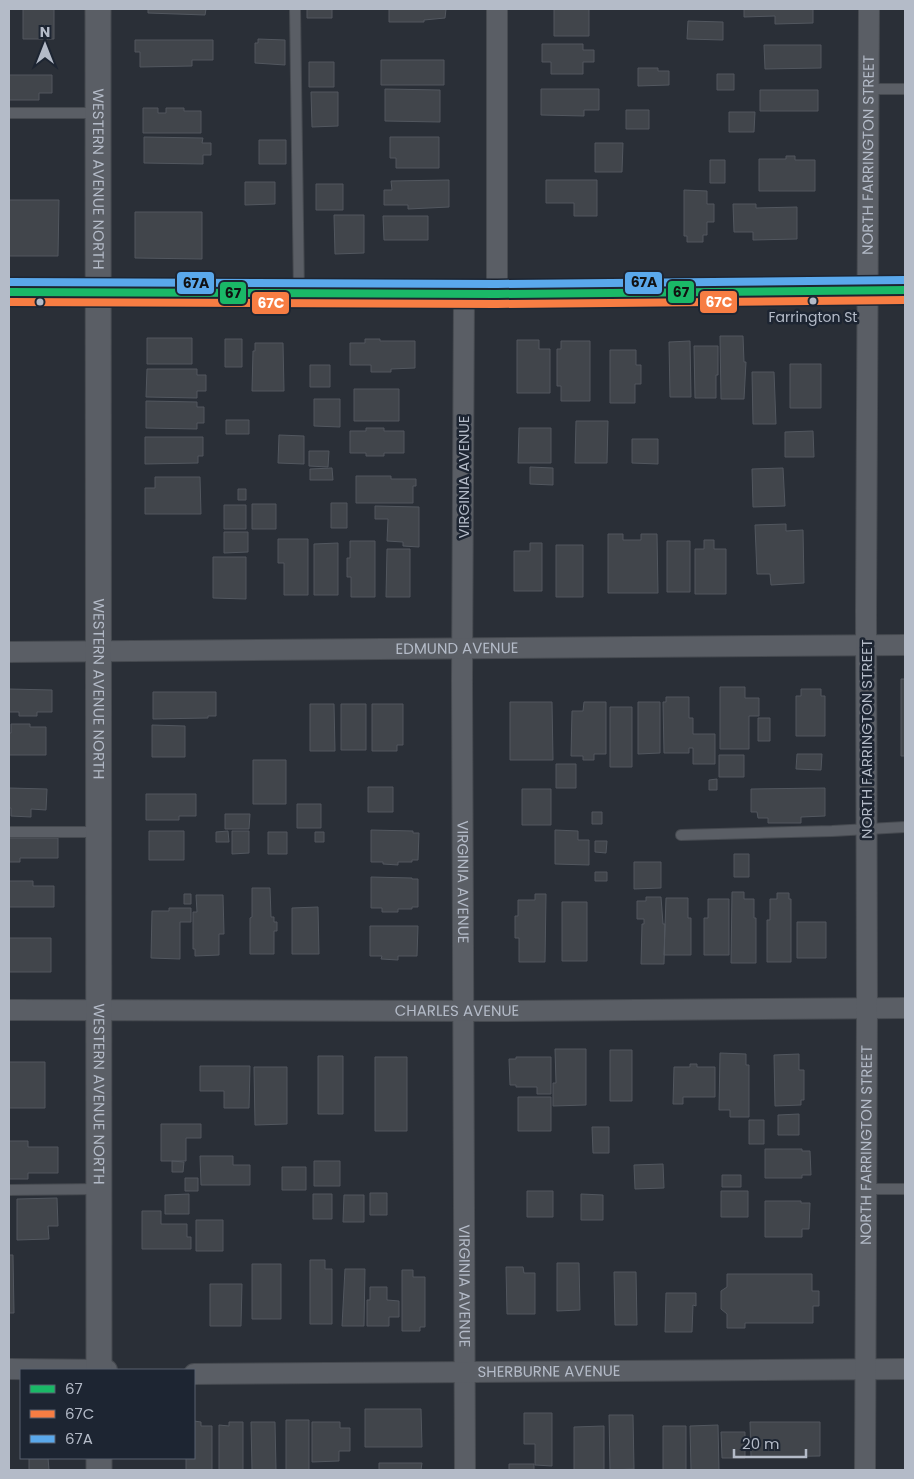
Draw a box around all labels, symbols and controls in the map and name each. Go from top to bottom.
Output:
north arrow [20,20,70,70]
text: N [40,22,50,42]
street label: NORTH FARRINGTON STREET [857,55,879,255]
street label: WESTERN AVENUE NORTH [88,88,109,270]
line badge: 67A [176,271,215,295]
line badge: 67A [624,271,663,295]
text: 67A [631,272,658,292]
text: 67A [183,273,210,293]
line badge: 67 [667,280,695,304]
line badge: 67 [219,281,247,305]
text: 67 [673,282,690,302]
text: 67 [225,283,242,303]
line badge: 67C [699,290,738,314]
line badge: 67C [251,291,290,315]
text: 67C [705,292,733,312]
text: 67C [257,293,285,313]
marker: Farrington St [808,296,818,306]
unlabelled marker [35,297,45,307]
place label: Farrington St [769,307,857,327]
street label: VIRGINIA AVENUE [453,416,474,538]
street label: WESTERN AVENUE NORTH [88,598,110,780]
street label: EDMUND AVENUE [395,637,519,659]
street label: NORTH FARRINGTON STREET [856,639,877,839]
street label: VIRGINIA AVENUE [453,820,474,944]
street label: CHARLES AVENUE [395,1000,519,1021]
street label: WESTERN AVENUE NORTH [89,1003,110,1185]
street label: NORTH FARRINGTON STREET [855,1045,877,1245]
street label: VIRGINIA AVENUE [454,1224,476,1348]
street label: SHERBURNE AVENUE [477,1360,621,1382]
legend [20,1369,195,1459]
text: 67 [65,1378,83,1399]
text: 67C [65,1403,94,1424]
scale bar [734,1426,806,1458]
text: 67A [65,1428,93,1449]
text: 20 m [742,1433,780,1454]

